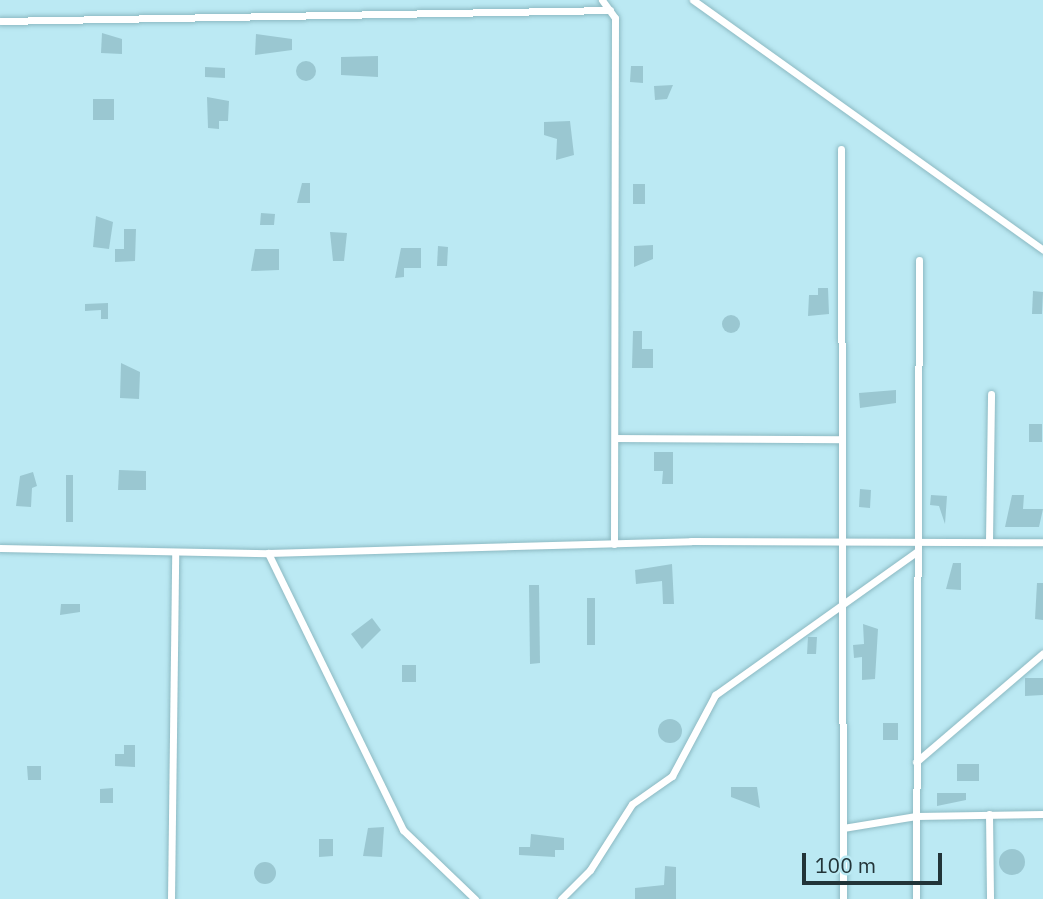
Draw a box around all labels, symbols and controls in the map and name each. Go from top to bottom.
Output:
scale bar [805,839,945,883]
text: 100 m [815,851,876,879]

